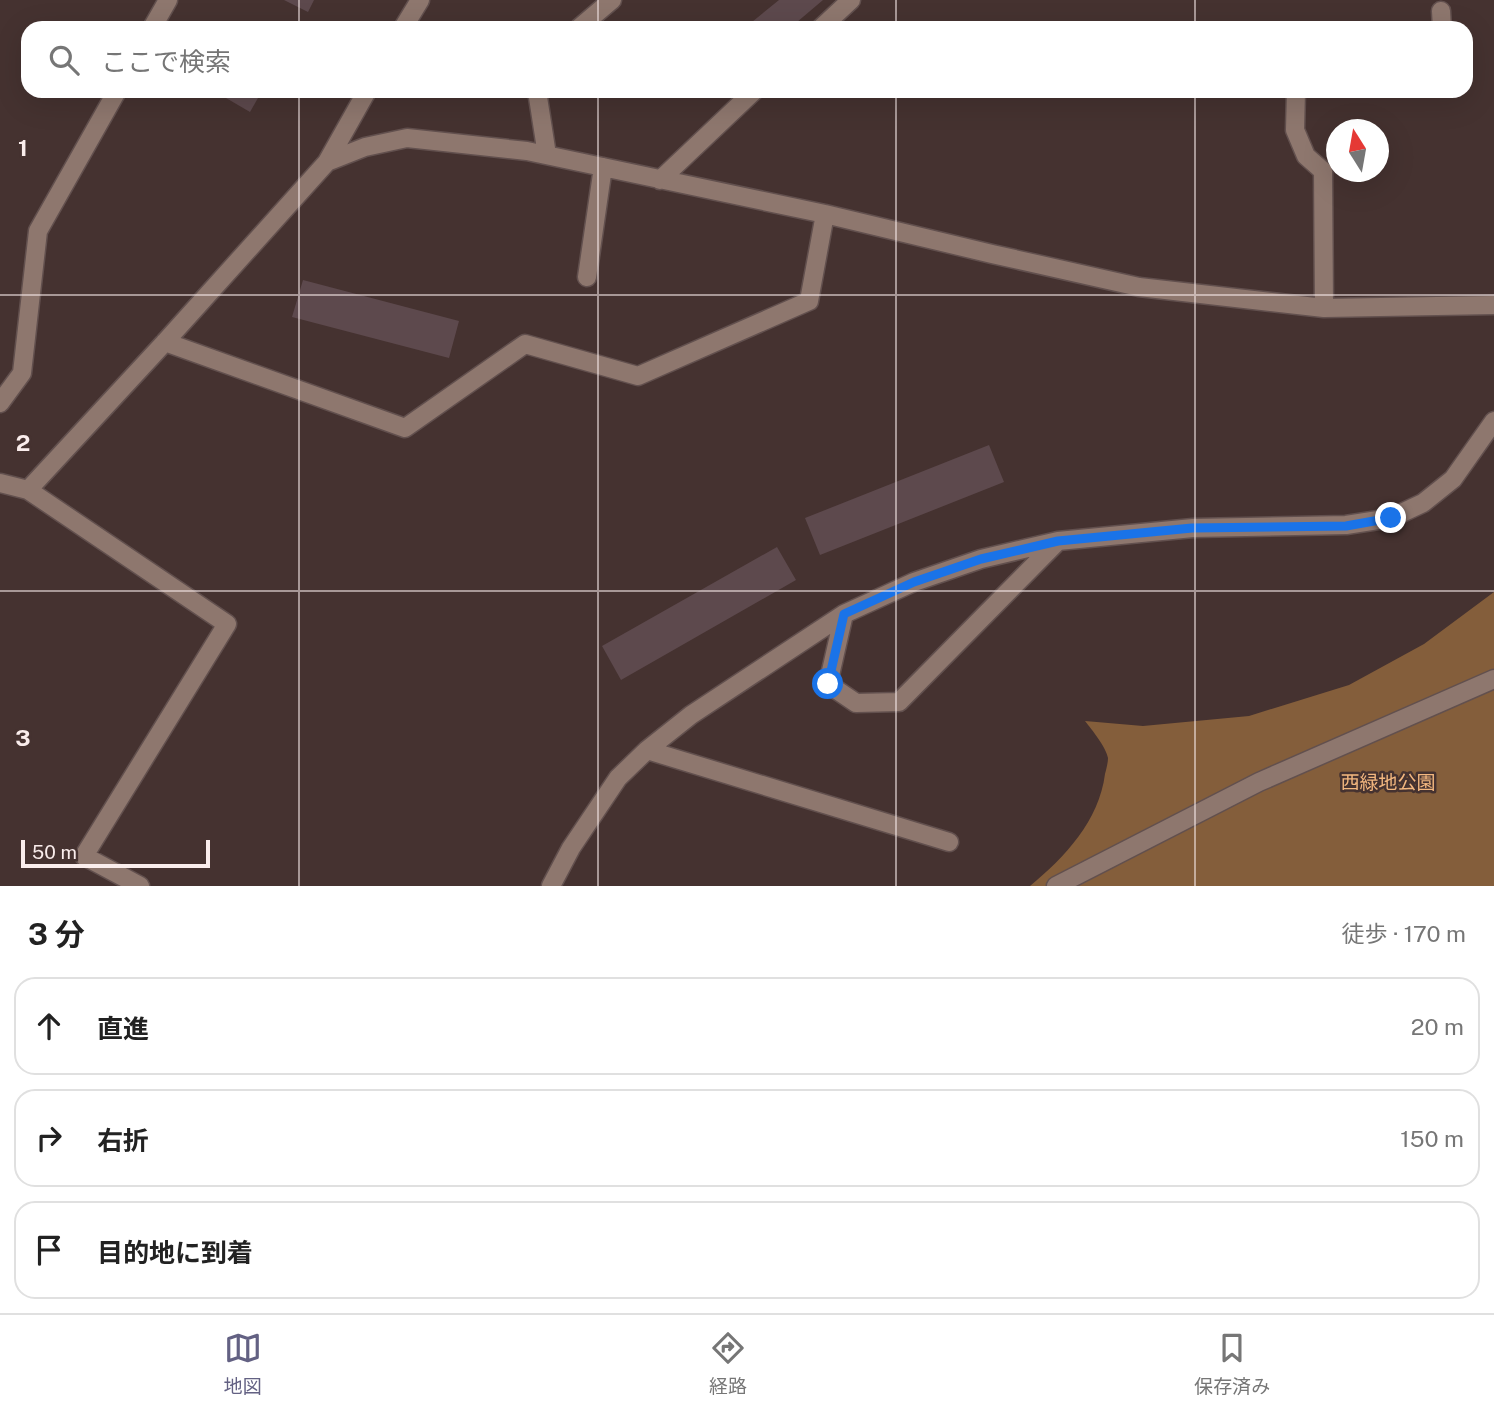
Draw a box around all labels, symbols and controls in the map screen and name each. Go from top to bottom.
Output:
search box [21,21,1473,98]
icon: search [45,41,83,79]
text: ここで検索 [101,46,231,77]
north arrow [1326,119,1389,182]
text: 1 [18,134,28,161]
text: 2 [16,429,30,456]
route end [1375,502,1406,533]
route start [812,668,843,699]
text: 3 [15,724,31,751]
park label: 西緑地公園 [1340,771,1436,793]
scale bar [21,837,210,869]
text: 50 m [32,841,77,863]
text: 3 分 [28,916,85,952]
text: 徒歩 · 170 m [1341,920,1466,947]
icon: ahead [30,1007,68,1045]
text: 直進 [97,1013,149,1044]
text: 20 m [1411,1013,1464,1040]
icon: right [30,1119,68,1157]
text: 右折 [97,1125,149,1156]
text: 150 m [1400,1125,1464,1152]
icon: arrive [30,1231,68,1269]
text: 目的地に到着 [97,1237,253,1268]
tab: 地図 [224,1329,262,1398]
tab: 経路 [709,1329,747,1398]
tab: 保存済み [1194,1329,1270,1398]

